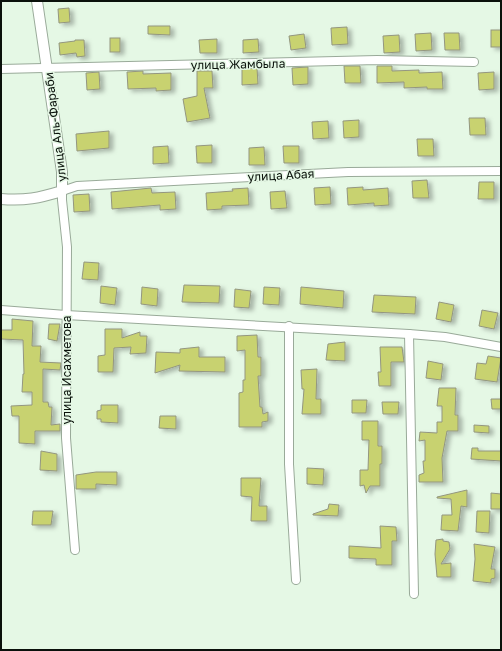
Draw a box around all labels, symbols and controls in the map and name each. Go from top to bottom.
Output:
street label: улица Жамбыла [191,56,285,72]
street label: улица Аль-Фараби [41,71,69,183]
street label: улица Абая [247,166,315,184]
street label: улица Исахметова [59,315,74,425]

